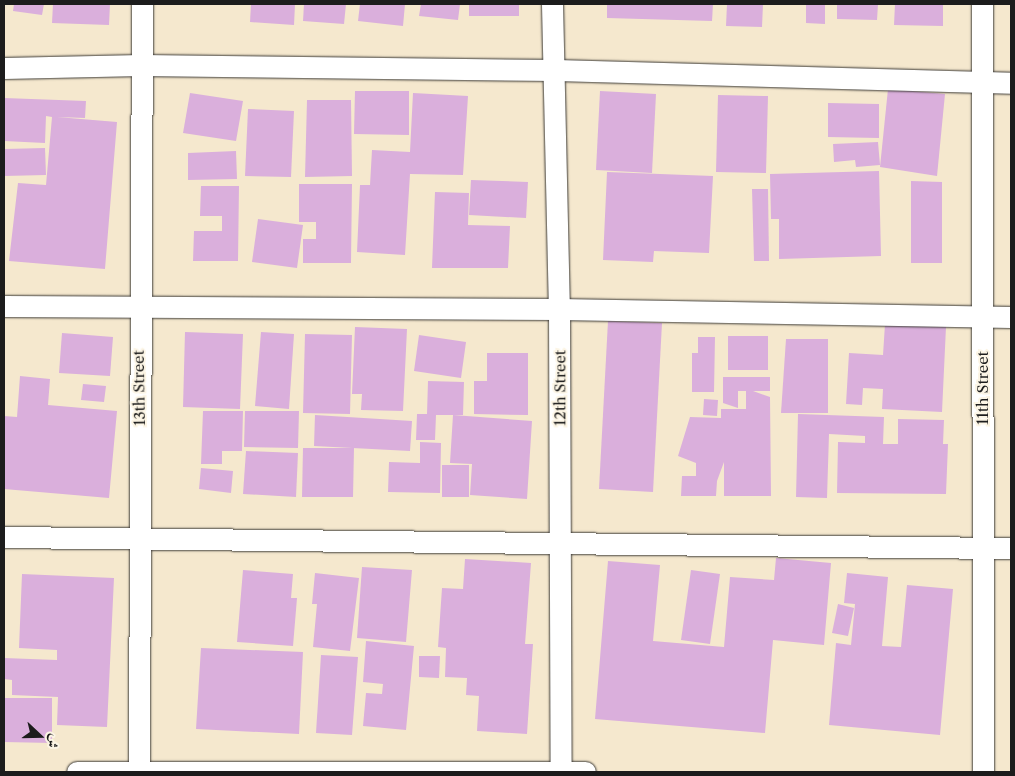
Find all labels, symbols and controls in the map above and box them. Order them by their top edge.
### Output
street label: 13th Street [129,350,149,426]
street label: 12th Street [551,350,569,426]
street label: 11th Street [974,351,992,425]
north arrow [15,711,65,761]
text: ش [43,732,65,751]

